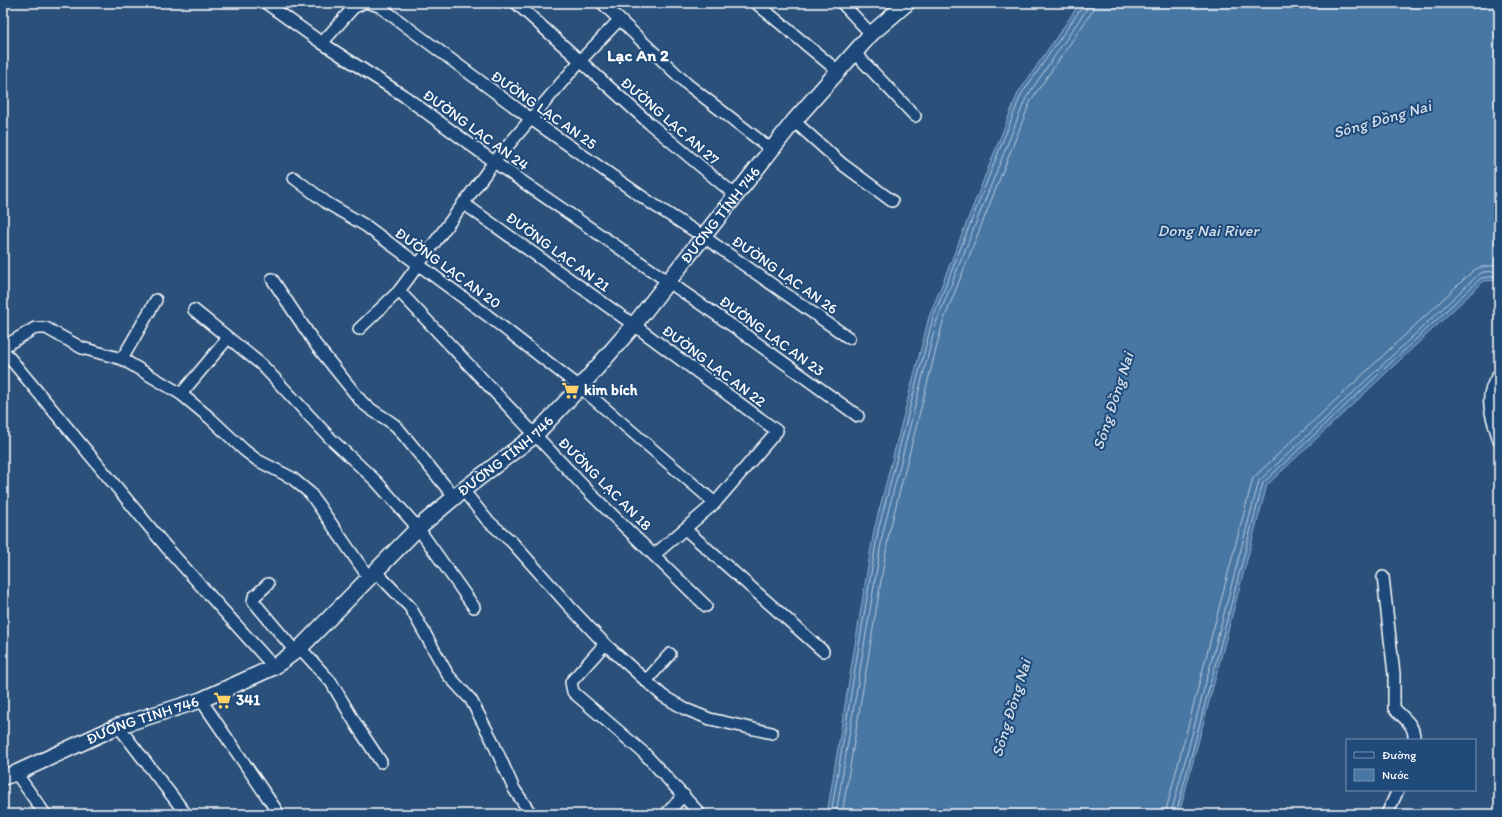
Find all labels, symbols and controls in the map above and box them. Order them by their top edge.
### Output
district label: Lạc An 2 [607,45,669,65]
street label: ĐƯỜNG LẠC AN 25 [488,67,600,153]
street label: ĐƯỜNG LẠC AN 27 [617,73,723,169]
street label: ĐƯỜNG LẠC AN 24 [420,86,532,174]
water label: Sông Đồng Nai [1331,95,1435,142]
street label: ĐƯỜNG TỈNH 746 [677,163,764,267]
street label: ĐƯỜNG LẠC AN 21 [503,208,613,296]
water label: Dong Nai River [1158,221,1260,240]
street label: ĐƯỜNG LẠC AN 20 [392,224,504,312]
street label: ĐƯỜNG LẠC AN 26 [729,232,841,318]
street label: ĐƯỜNG LẠC AN 23 [716,292,828,380]
street label: ĐƯỜNG LẠC AN 22 [659,321,769,411]
water label: Sông Đồng Nai [1088,348,1138,452]
supermarket icon: kim bích [561,380,581,400]
place label: kim bích [584,381,638,399]
street label: ĐƯỜNG TỈNH 746 [454,412,557,500]
street label: ĐƯỜNG LẠC AN 18 [555,434,655,534]
water label: Sông Đồng Nai [987,655,1035,759]
supermarket icon: 341 [213,690,233,710]
place label: 341 [236,691,260,709]
street label: ĐƯỜNG TỈNH 746 [83,692,201,748]
legend [1346,739,1476,791]
text: Đường [1382,748,1417,762]
text: Nước [1382,768,1409,782]

